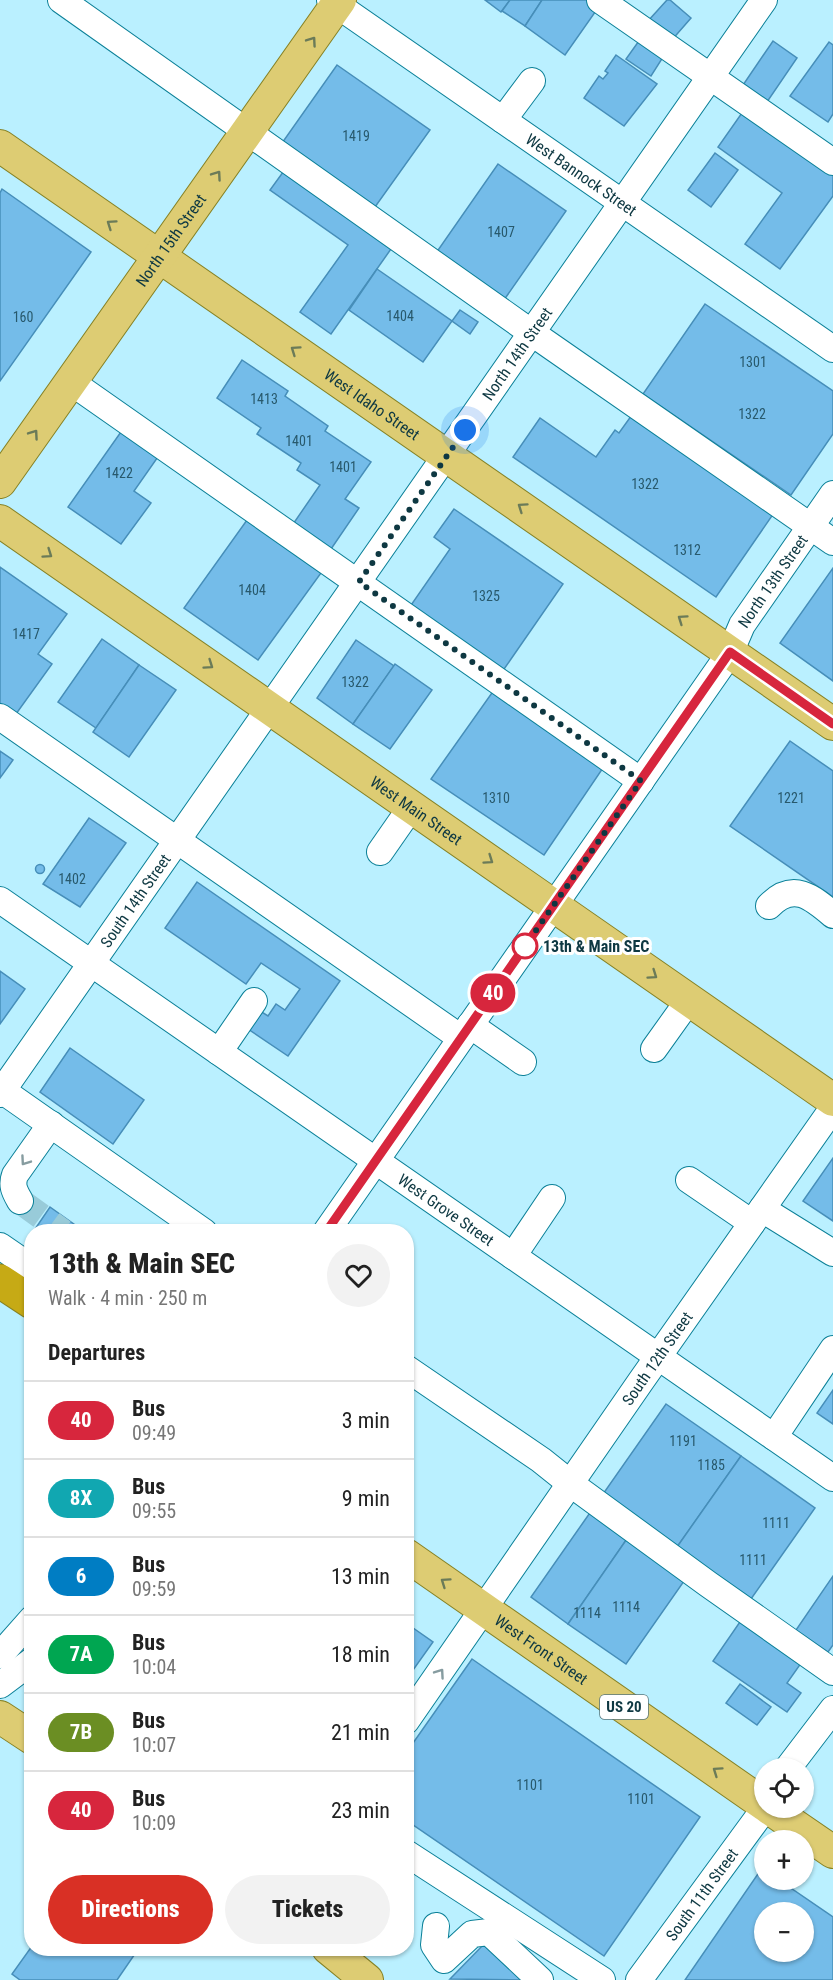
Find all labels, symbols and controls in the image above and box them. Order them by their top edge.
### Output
one-way arrow [304,37,315,48]
house number: 1419 [342,128,370,144]
street label: West Bannock Street [522,129,641,220]
one-way arrow [210,170,221,181]
street label: North 15th Street [131,190,210,290]
one-way arrow [107,220,118,231]
house number: 1407 [487,224,515,240]
street label: North 14th Street [478,303,556,404]
house number: 1404 [386,308,414,324]
house number: 160 [13,309,33,325]
one-way arrow [291,346,301,358]
house number: 1301 [739,354,767,370]
street label: West Idaho Street [321,365,424,444]
house number: 1413 [250,391,278,407]
house number: 1322 [738,406,766,422]
your location [450,415,480,445]
one-way arrow [27,430,38,441]
house number: 1401 [285,433,313,449]
house number: 1401 [329,459,357,475]
house number: 1422 [105,465,133,481]
house number: 1322 [631,476,659,492]
one-way arrow [518,503,529,514]
street label: North 13th Street [734,531,812,631]
house number: 1312 [673,542,701,558]
one-way arrow [41,547,52,558]
house number: 1404 [238,582,266,598]
house number: 1325 [472,588,500,604]
one-way arrow [678,615,689,626]
house number: 1417 [12,626,40,642]
one-way arrow [202,658,213,669]
house number: 1322 [341,674,369,690]
street label: West Main Street [367,772,466,849]
house number: 1310 [482,790,510,806]
house number: 1221 [777,790,805,806]
street label: South 14th Street [96,850,174,951]
one-way arrow [483,853,494,864]
house number: 1402 [58,871,86,887]
marker: 13th & Main SEC [512,933,538,959]
place label: 13th & Main SEC [543,937,649,956]
one-way arrow [647,968,658,979]
line badge: 40 [466,974,520,1012]
text: 40 [482,981,504,1005]
one-way arrow [21,1155,32,1166]
street label: West Grove Street [394,1170,498,1250]
button: heart [327,1244,390,1307]
text: 13th & Main SEC [48,1247,235,1280]
text: Walk · 4 min · 250 m [48,1286,207,1310]
street label: South 12th Street [618,1308,696,1409]
text: Departures [48,1340,145,1365]
text: Bus [132,1396,165,1421]
text: 40 [70,1408,92,1432]
text: 3 min [342,1408,390,1433]
text: 09:49 [132,1421,176,1445]
house number: 1191 [669,1433,697,1449]
house number: 1185 [697,1457,725,1473]
text: Bus [132,1474,165,1499]
text: 8X [70,1486,92,1510]
text: 9 min [342,1486,390,1511]
text: 09:55 [132,1499,176,1523]
house number: 1111 [762,1515,790,1531]
text: Bus [132,1552,165,1577]
house number: 1111 [739,1552,767,1568]
text: 6 [76,1564,86,1588]
text: 13 min [331,1564,390,1589]
text: 09:59 [132,1577,176,1601]
one-way arrow [441,1578,452,1589]
house number: 1114 [612,1599,640,1615]
house number: 1114 [573,1605,601,1621]
street label: West Front Street [491,1610,592,1688]
text: Bus [132,1630,165,1655]
text: 7A [69,1642,93,1666]
text: 18 min [331,1642,390,1667]
text: 10:04 [132,1655,176,1679]
one-way arrow [433,1669,444,1680]
road number: US 20 [600,1695,648,1719]
text: Bus [132,1708,165,1733]
text: 7B [70,1720,92,1744]
text: 21 min [331,1720,390,1745]
text: 10:07 [132,1733,176,1757]
map controls [754,1758,814,1962]
button: locate [754,1758,814,1818]
one-way arrow [713,1767,724,1778]
house number: 1101 [516,1777,544,1793]
text: Bus [132,1786,165,1811]
house number: 1101 [627,1791,655,1807]
text: 40 [70,1798,92,1822]
text: 23 min [331,1798,390,1823]
text: 10:09 [132,1811,176,1835]
button: + [754,1830,814,1890]
street label: South 11th Street [662,1844,742,1944]
button: Directions [48,1875,213,1944]
button: Tickets [225,1875,390,1944]
button: − [754,1902,814,1962]

